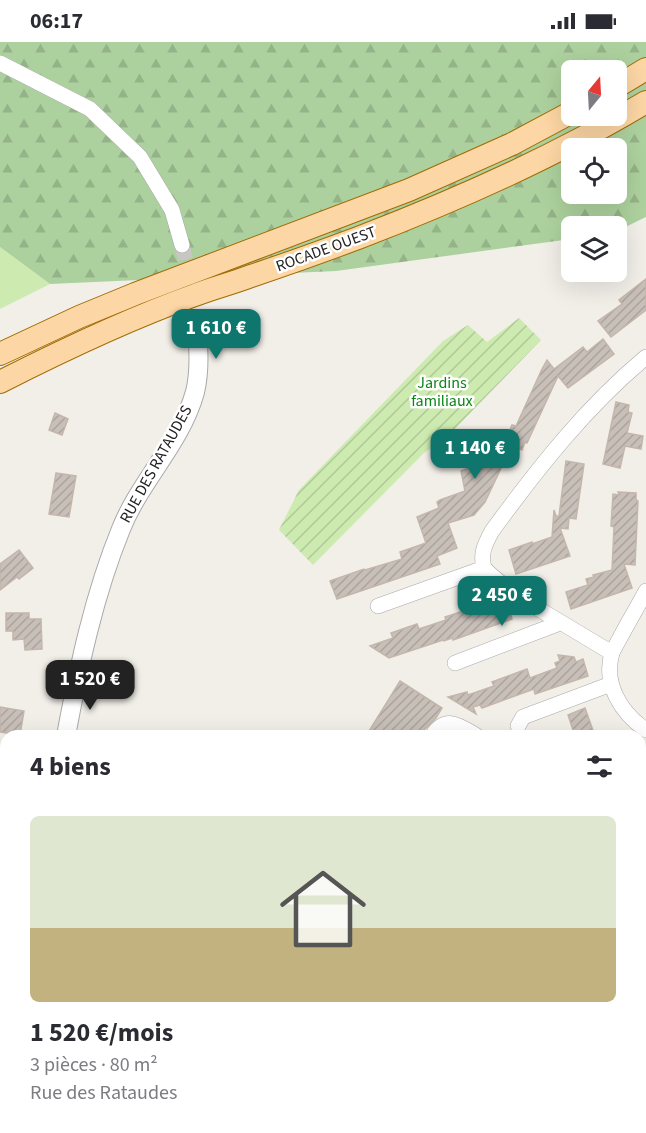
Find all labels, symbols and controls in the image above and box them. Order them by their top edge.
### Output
text: 06:17 [30,5,83,37]
north arrow [561,60,627,126]
map controls [561,60,627,282]
button: locate [561,138,627,204]
button: layers [561,216,627,282]
street label: ROCADE OUEST [273,221,380,277]
pin: 1 610 € [161,309,271,360]
text: 1 610 € [186,314,246,342]
park label: Jardins familiaux [411,372,473,412]
street label: RUE DES RATAUDES [115,401,197,527]
pin: 1 140 € [420,429,530,480]
text: 1 140 € [445,434,505,462]
pin: 2 450 € [447,576,557,627]
text: 2 450 € [472,581,532,609]
pin: 1 520 € [35,660,145,711]
text: 1 520 € [60,665,120,693]
text: 4 biens [30,748,111,785]
icon: filters [583,750,616,783]
icon: home [269,855,377,963]
text: 1 520 €/mois [30,1014,173,1051]
text: 3 pièces · 80 m² [30,1051,158,1079]
text: Rue des Rataudes [30,1079,177,1107]

